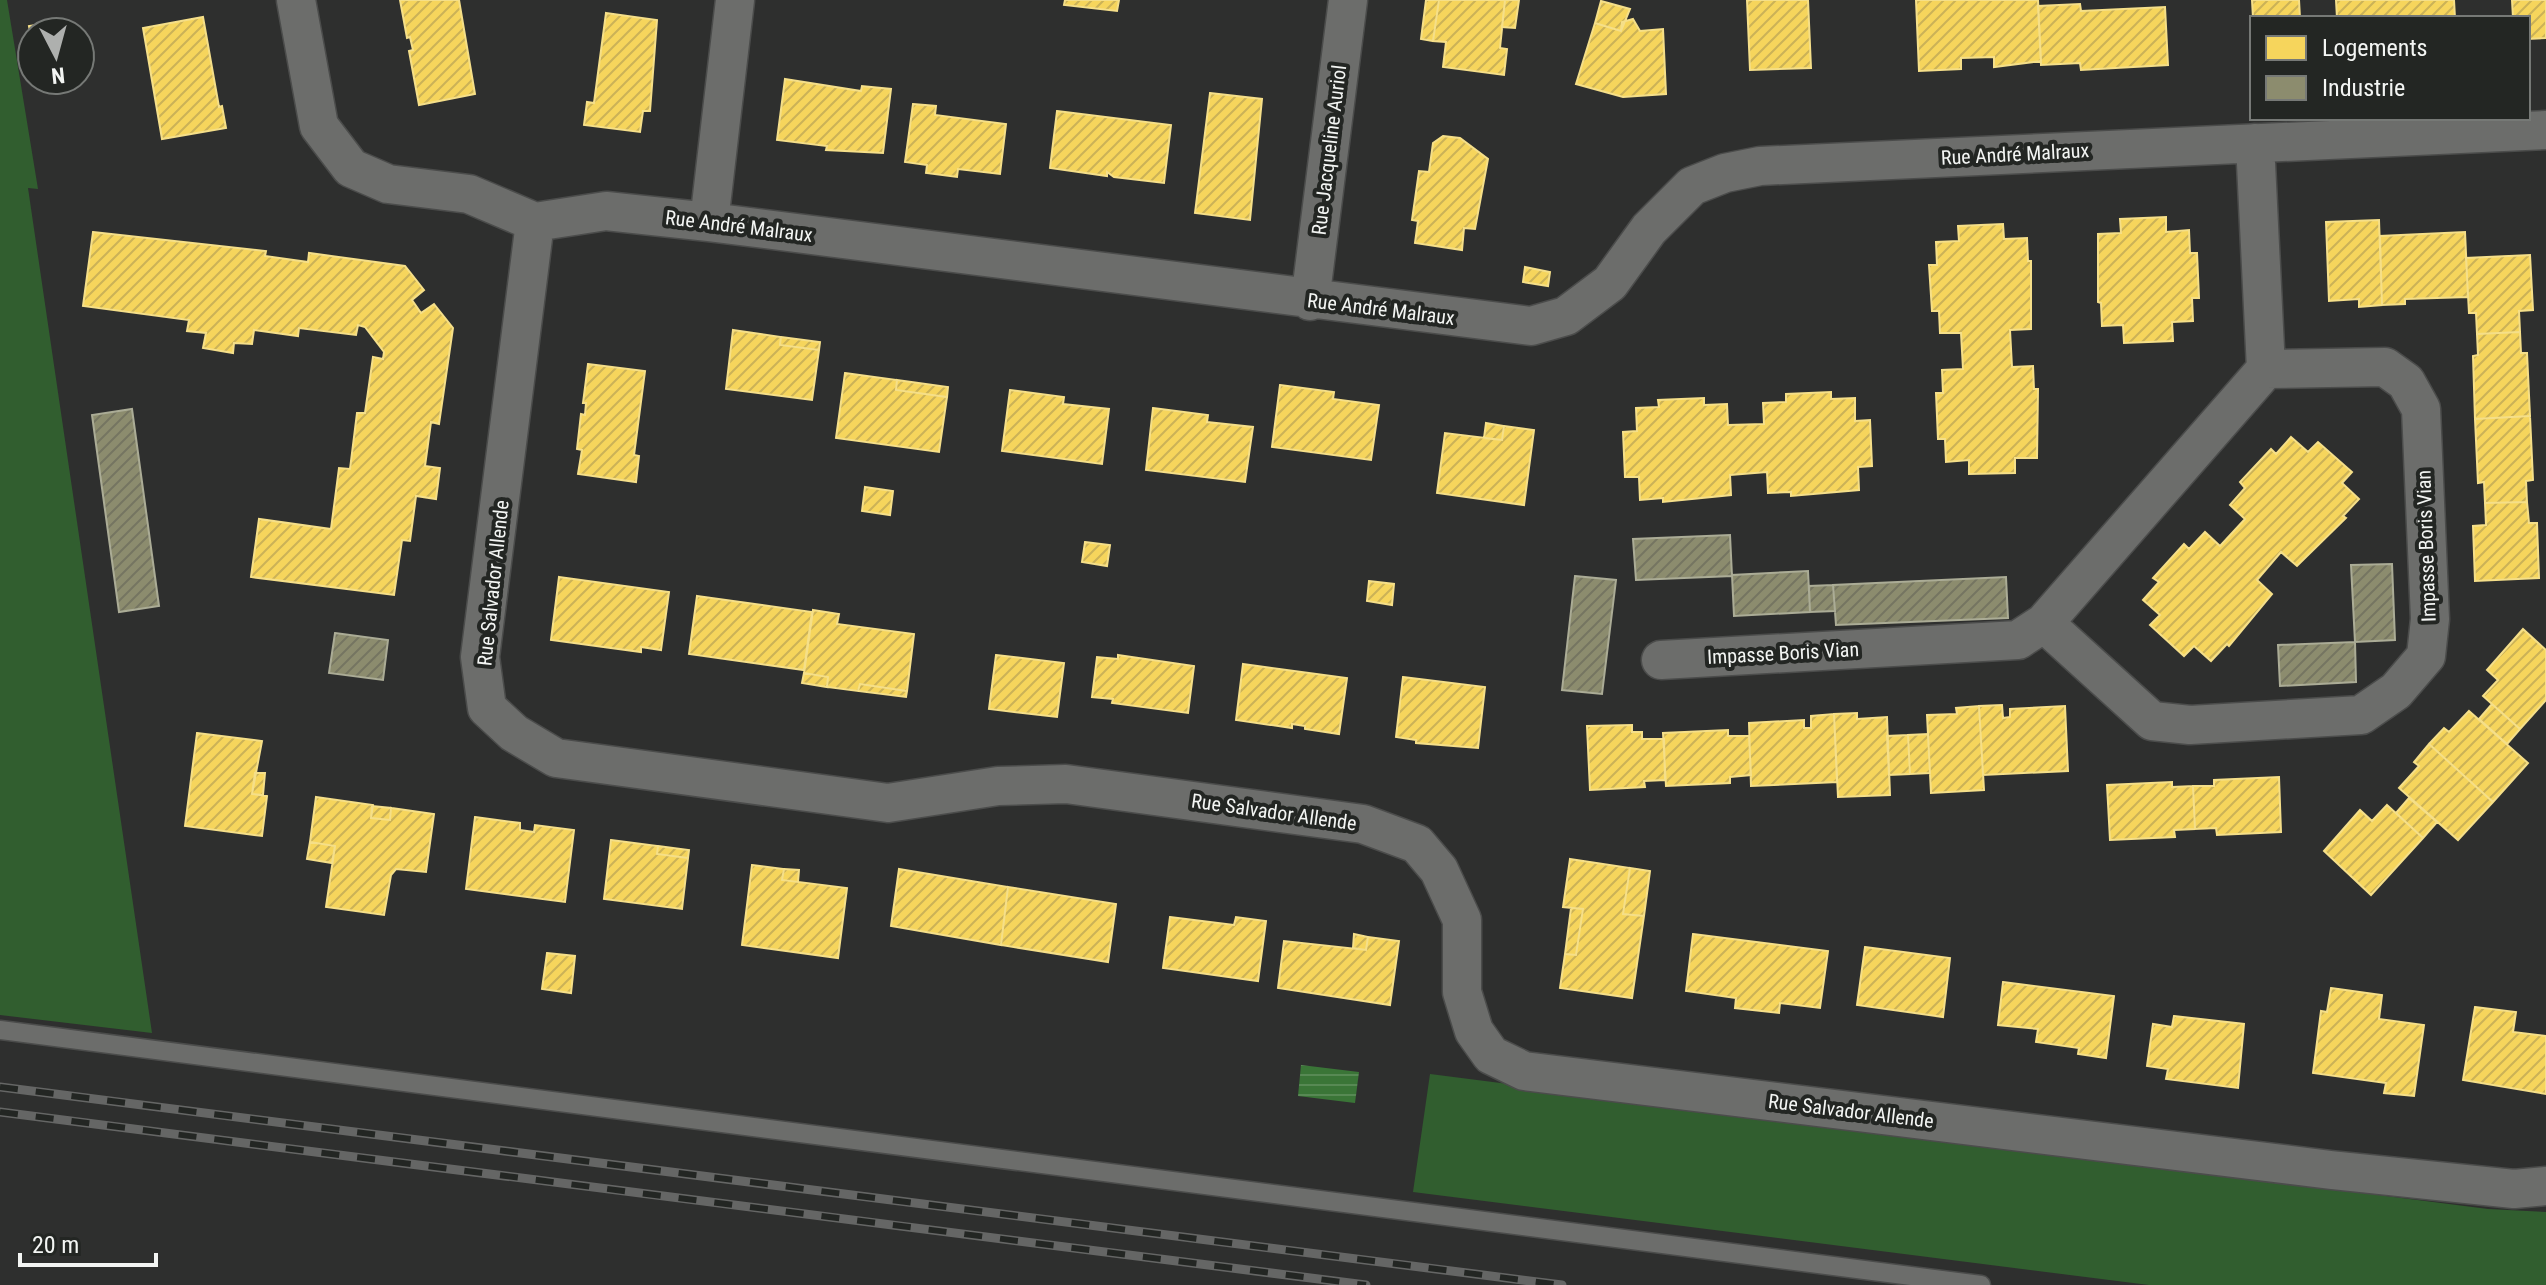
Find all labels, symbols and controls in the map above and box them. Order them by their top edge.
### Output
north arrow [16,16,96,96]
legend [2250,16,2530,120]
text: Logements [2322,34,2428,62]
text: N [50,62,66,89]
street label: Rue Jacqueline Auriol [1307,64,1351,236]
text: Industrie [2322,74,2405,102]
street label: Rue André Malraux [1940,138,2090,170]
street label: Rue André Malraux [664,205,814,247]
street label: Rue André Malraux [1306,288,1456,330]
street label: Impasse Boris Vian [2411,470,2441,622]
street label: Rue Salvador Allende [472,499,514,667]
street label: Impasse Boris Vian [1706,637,1860,669]
street label: Rue Salvador Allende [1190,789,1358,835]
street label: Rue Salvador Allende [1767,1089,1935,1133]
scale bar [20,1217,156,1267]
text: 20 m [32,1231,79,1259]

